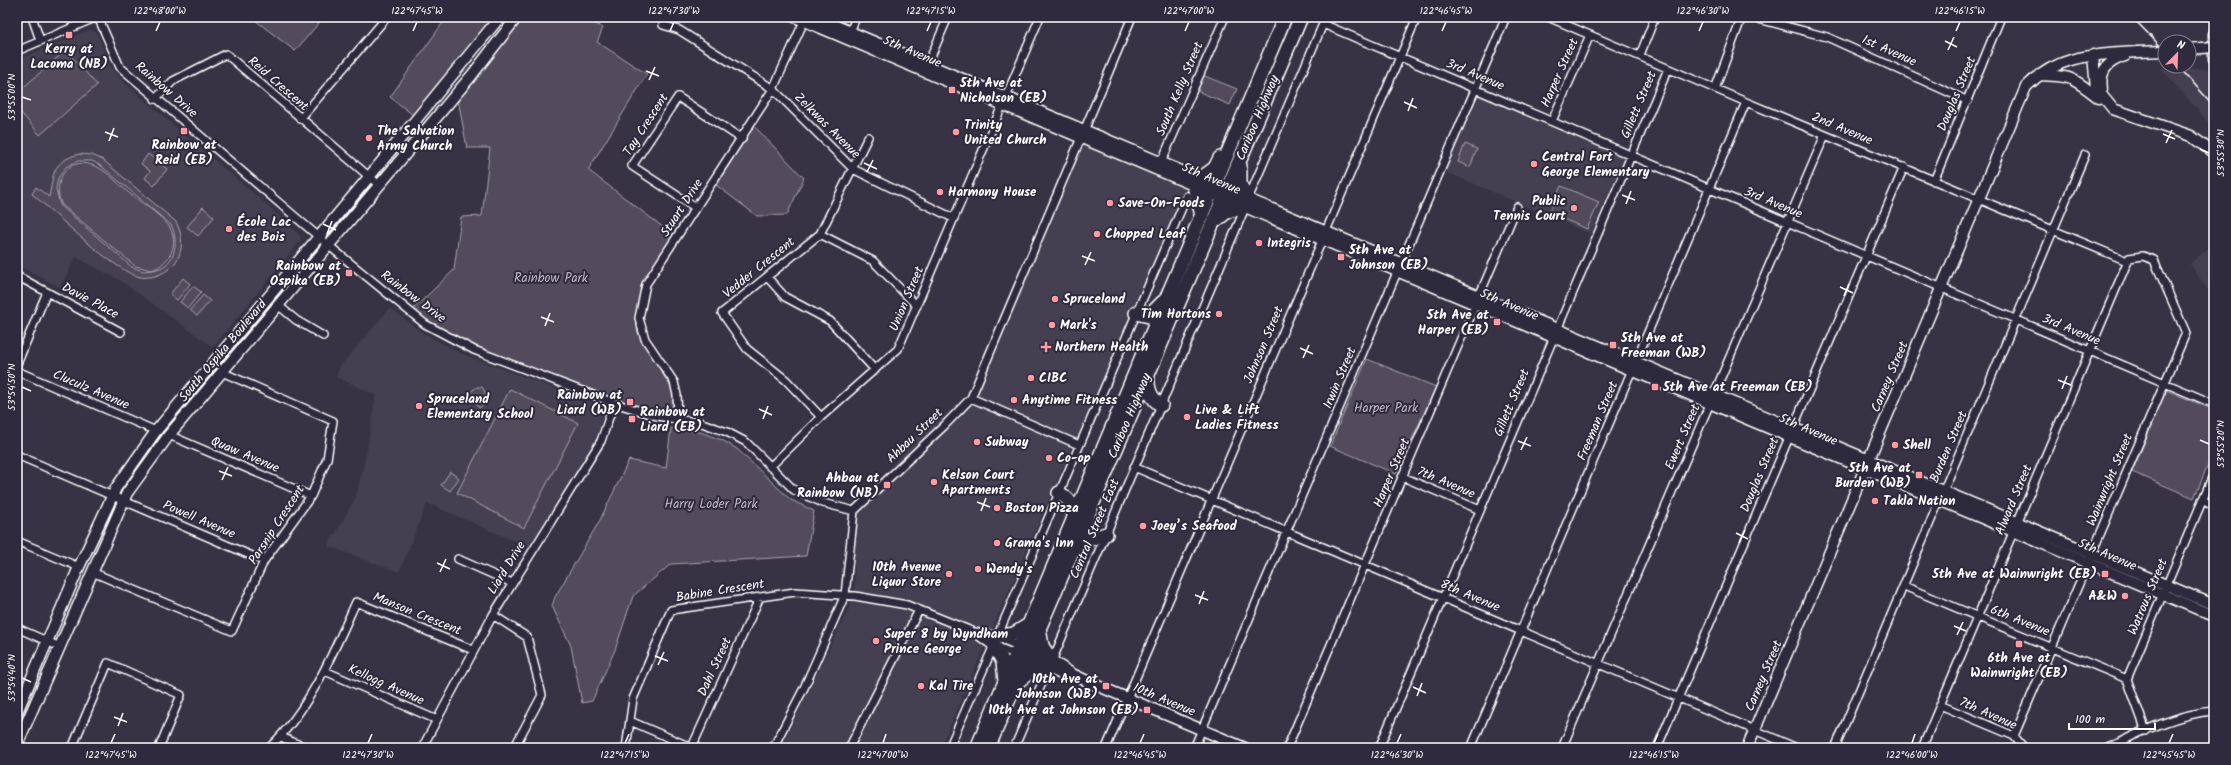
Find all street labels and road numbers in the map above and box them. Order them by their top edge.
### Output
street label: 5th Avenue [879,30,945,74]
street label: 1st Avenue [1858,30,1920,72]
street label: Harper Street [1535,34,1585,111]
street label: South Kelly Street [1151,38,1210,139]
street label: Reid Crescent [243,51,314,117]
street label: Douglas Street [1932,52,1983,135]
street label: 3rd Avenue [1442,53,1508,97]
street label: Rainbow Drive [130,57,202,123]
street label: Gillett Street [1615,67,1663,142]
street label: Cariboo Highway [1231,71,1286,164]
street label: Zelkwas Avenue [789,88,865,164]
street label: Tay Crescent [618,89,675,161]
street label: 2nd Avenue [1808,107,1876,151]
street label: 5th Avenue [1178,157,1244,201]
street label: Stuart Drive [655,175,709,241]
street label: 3rd Avenue [1740,181,1806,225]
street label: Vedder Crescent [718,231,801,304]
street label: Union Street [884,262,930,335]
street label: Rainbow Drive [376,265,450,329]
street label: Davie Place [58,277,122,325]
street label: 5th Avenue [1476,283,1542,327]
street label: South Ospika Boulevard [174,295,273,407]
street label: Johnson Street [1238,302,1290,387]
street label: 3rd Avenue [2038,308,2104,352]
street label: Carney Street [1866,337,1915,416]
street label: Irwin Street [1318,343,1363,412]
street label: Cluculz Avenue [49,364,133,416]
street label: Gillett Street [1488,365,1536,440]
street label: Cariboo Highway [1103,369,1158,462]
street label: Freeman Street [1572,377,1625,464]
street label: Ewert Street [1660,400,1707,473]
street label: Ahbau Street [882,403,949,469]
street label: Burden Street [1924,407,1974,486]
street label: 5th Avenue [1775,408,1841,452]
street label: Wainwright Street [2081,430,2139,530]
street label: Quaw Avenue [207,431,283,479]
street label: Douglas Street [1735,433,1786,516]
street label: Harper Street [1368,434,1416,511]
street label: 7th Avenue [1414,461,1479,505]
street label: Alward Street [1990,461,2039,539]
street label: Central Street East [1064,475,1126,582]
street label: Parsnip Crescent [243,480,311,569]
street label: Powell Avenue [159,495,239,545]
street label: 5th Avenue [2074,533,2140,577]
street label: Liard Drive [482,537,532,599]
street label: Watrous Street [2122,555,2174,639]
street label: Babine Crescent [674,573,767,608]
street label: 8th Avenue [1437,574,1503,618]
street label: Manson Crescent [370,587,465,642]
street label: 6th Avenue [1987,600,2053,643]
street label: Dahl Street [692,633,738,700]
street label: Carney Street [1740,636,1789,715]
street label: Kellogg Avenue [344,659,428,711]
street label: 10th Avenue [1129,677,1199,723]
street label: 7th Avenue [1956,692,2020,736]

